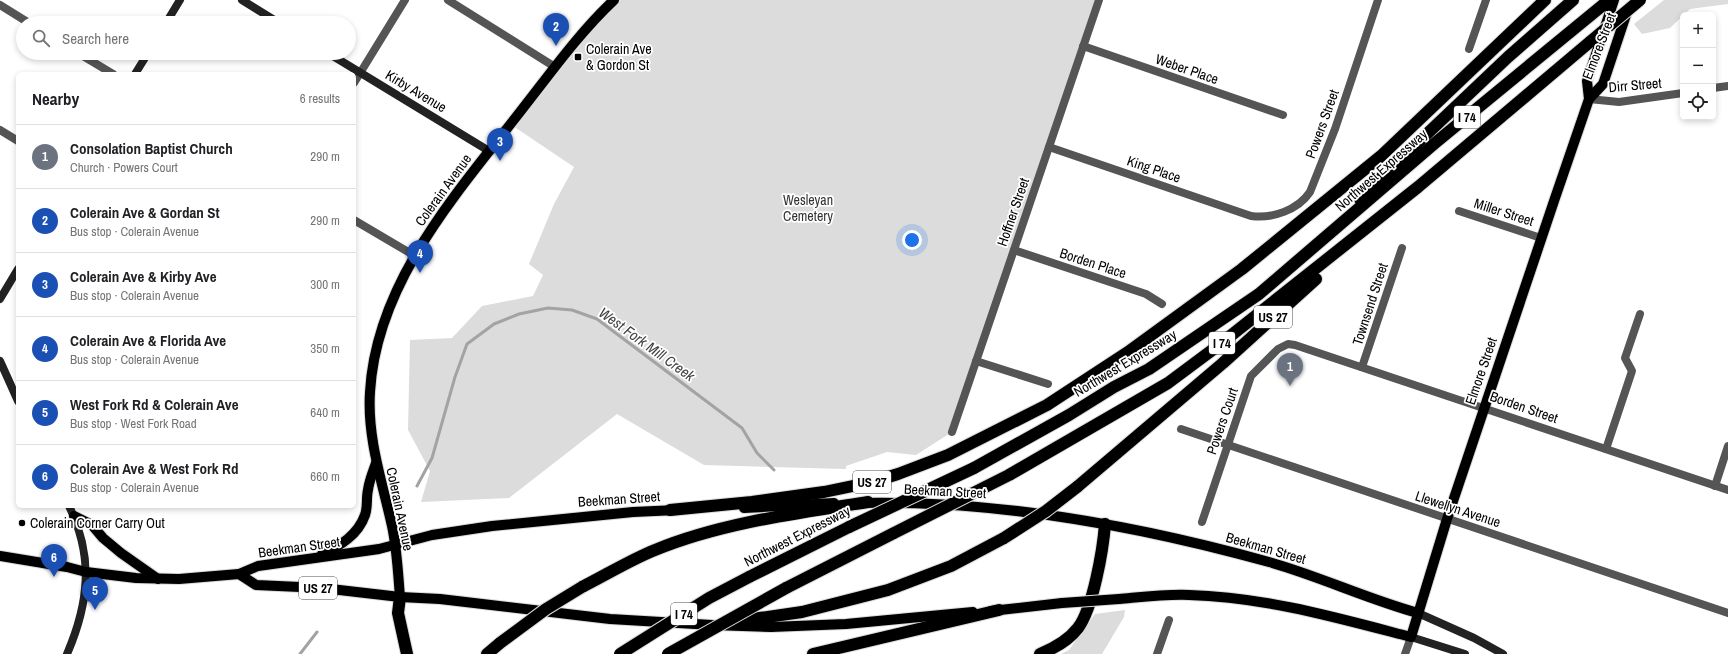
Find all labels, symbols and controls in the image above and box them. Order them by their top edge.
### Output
street label: Elmore Street [1578,10,1620,82]
map controls [1680,12,1716,120]
button: + [1680,12,1716,48]
pin: 2 [543,13,569,46]
search box [16,16,356,60]
icon: search [30,27,52,49]
text: Search here [62,28,129,49]
place label: Colerain Ave & Gordon St [586,40,652,74]
button: − [1680,48,1716,84]
street label: Weber Place [1153,50,1221,88]
marker: Colerain Ave & Gordon St [573,52,583,62]
street label: Kirby Avenue [382,66,450,116]
street label: Dirr Street [1608,74,1662,96]
button: locate [1680,84,1716,120]
text: Nearby [32,87,79,110]
street label: Powers Street [1301,87,1343,161]
text: 6 results [300,90,340,107]
road number: I 74 [1454,106,1480,128]
street label: Northwest Expressway [1331,125,1431,215]
pin: 3 [487,128,513,161]
text: Consolation Baptist Church [70,138,233,159]
text: 1 [42,148,48,165]
text: 290 m [310,148,340,165]
street label: Colerain Avenue [411,150,475,230]
street label: King Place [1125,151,1183,187]
text: Church · Powers Court [70,159,178,176]
street label: Hoffner Street [993,175,1033,249]
park label: Wesleyan Cemetery [783,191,833,225]
street label: Miller Street [1472,194,1536,230]
text: Colerain Ave & Gordan St [70,202,219,223]
text: 2 [42,212,48,229]
text: 290 m [310,212,340,229]
text: Bus stop · Colerain Avenue [70,223,199,240]
your location [902,230,922,250]
pin: 4 [407,240,433,273]
street label: Borden Place [1057,244,1129,282]
street label: Townsend Street [1348,261,1392,347]
text: Colerain Ave & Kirby Ave [70,266,217,287]
text: 3 [42,276,48,293]
text: 300 m [310,276,340,293]
text: Bus stop · Colerain Avenue [70,287,199,304]
water label: West Fork Mill Creek [595,302,700,387]
road number: US 27 [1254,306,1292,328]
street label: Northwest Expressway [1070,325,1180,401]
text: Colerain Ave & Florida Ave [70,330,226,351]
road number: I 74 [1209,332,1235,354]
street label: Elmore Street [1461,335,1501,407]
text: 4 [42,340,48,357]
text: 350 m [310,340,340,357]
text: Bus stop · Colerain Avenue [70,351,199,368]
pin: 1 [1277,353,1303,386]
street label: Powers Court [1202,385,1242,457]
street label: Borden Street [1488,387,1560,427]
text: West Fork Rd & Colerain Ave [70,394,238,415]
text: 5 [42,404,48,421]
text: 640 m [310,404,340,421]
text: Bus stop · West Fork Road [70,415,197,432]
text: Colerain Ave & West Fork Rd [70,458,238,479]
street label: Colerain Avenue [382,466,418,552]
text: 6 [42,468,48,485]
text: 660 m [310,468,340,485]
road number: US 27 [853,471,891,493]
text: Bus stop · Colerain Avenue [70,479,199,496]
street label: Beekman Street [903,480,987,502]
street label: Beekman Street [577,487,661,511]
street label: Llewellyn Avenue [1413,487,1503,531]
street label: Northwest Expressway [741,501,853,571]
place label: Colerain Corner Carry Out [30,514,165,532]
marker: Colerain Corner Carry Out [17,518,27,528]
street label: Beekman Street [1224,528,1308,568]
street label: Beekman Street [257,532,341,562]
pin: 6 [41,544,67,577]
pin: 5 [82,577,108,610]
road number: US 27 [299,577,337,599]
road number: I 74 [671,603,697,625]

